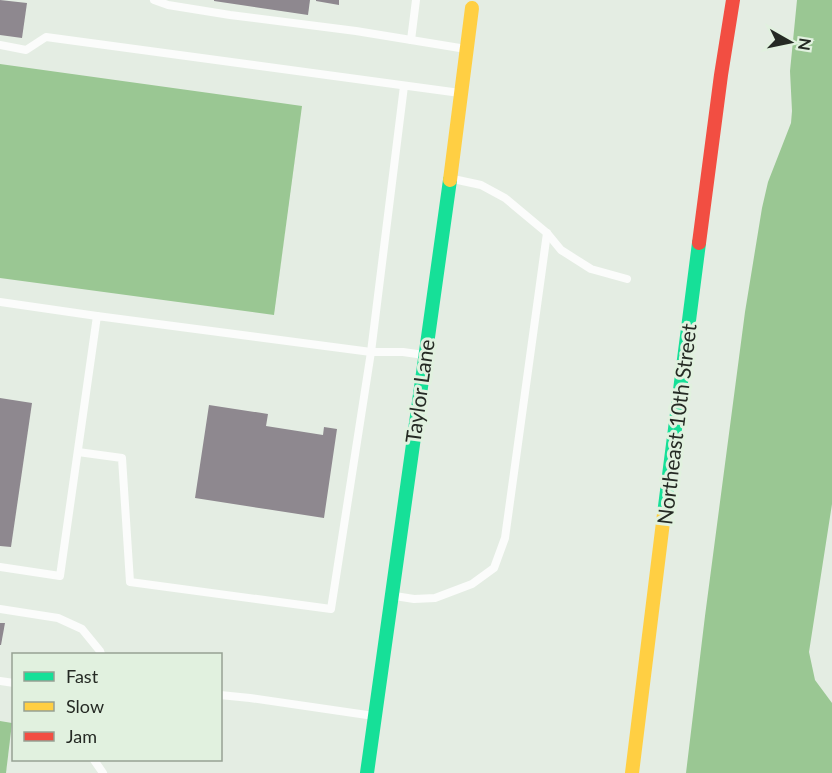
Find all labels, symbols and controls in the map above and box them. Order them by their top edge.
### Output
north arrow [760,12,820,72]
text: N [795,37,816,52]
street label: Northeast 10th Street [651,322,701,526]
street label: Taylor Lane [399,338,439,444]
legend [12,653,222,761]
text: Fast [66,665,99,687]
text: Slow [66,695,104,717]
text: Jam [66,725,97,747]

